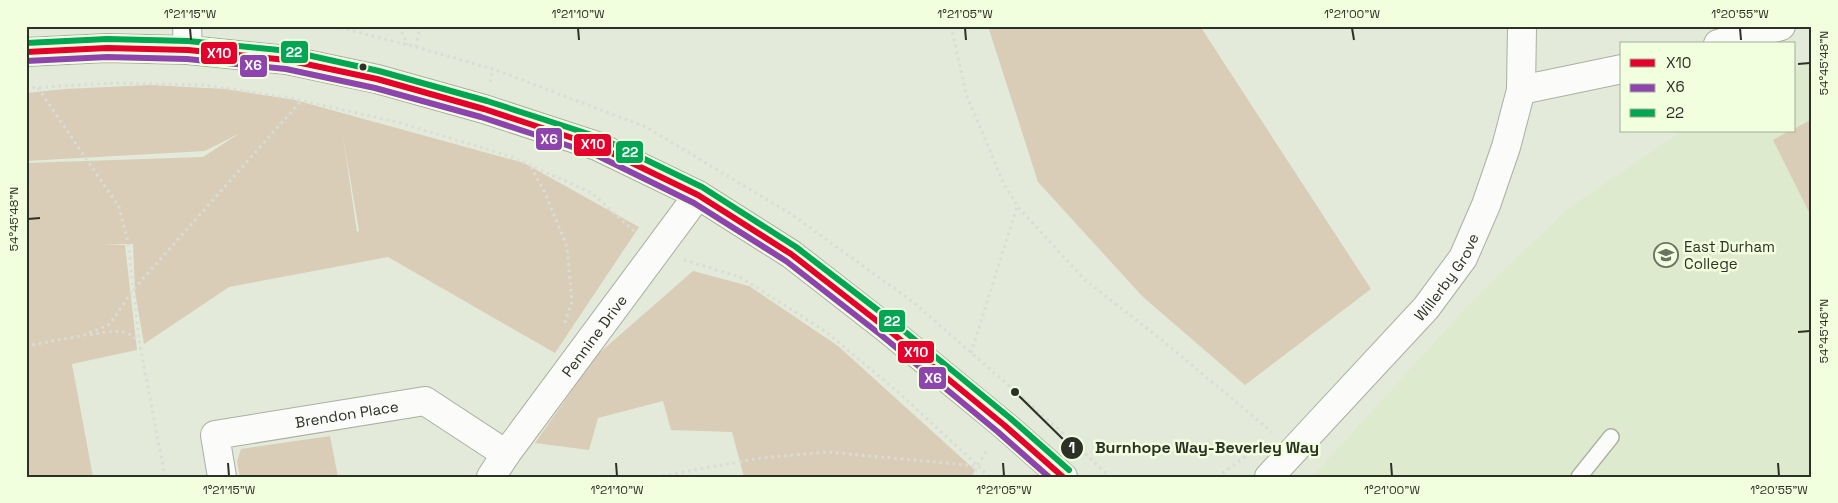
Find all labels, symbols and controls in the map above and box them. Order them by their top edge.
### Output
text: 1°21'15"W [164,6,217,22]
text: 1°21'10"W [551,6,605,22]
text: 1°21'05"W [937,6,993,22]
text: 1°21'00"W [1324,6,1380,22]
text: 1°20'55"W [1711,6,1769,22]
text: 54°45'48"N [1816,31,1832,95]
line badge: 22 [280,40,309,64]
line badge: X10 [200,41,238,65]
legend [1620,42,1796,132]
text: 22 [286,43,302,61]
text: X10 [207,44,231,62]
text: X10 [1666,53,1691,72]
line badge: X6 [239,54,268,78]
text: X6 [244,56,262,74]
unlabelled marker [358,62,368,72]
text: X6 [1666,77,1685,96]
text: 22 [1666,103,1684,122]
line badge: X6 [535,127,563,151]
text: X6 [540,130,558,148]
line badge: X10 [573,133,612,157]
text: X10 [581,135,605,153]
line badge: 22 [615,140,644,164]
text: 22 [622,143,638,161]
text: 54°45'48"N [6,187,22,251]
street label: Willerby Grove [1410,230,1482,325]
place label: East Durham College [1684,237,1775,273]
school or university icon: East Durham College [1653,242,1679,268]
street label: Pennine Drive [557,290,631,380]
text: 54°45'46"N [1816,299,1832,363]
line badge: 22 [878,309,906,333]
text: 22 [884,312,900,330]
line badge: X10 [897,340,935,364]
text: X10 [904,343,928,361]
line badge: X6 [918,366,947,390]
text: X6 [924,369,942,387]
street label: Brendon Place [294,396,400,431]
callout: Burnhope Way-Beverley Way [1060,432,1329,463]
text: Burnhope Way-Beverley Way [1095,437,1319,458]
text: 1 [1069,438,1075,457]
text: 1°21'15"W [203,482,256,498]
text: 1°21'10"W [590,482,644,498]
text: 1°21'05"W [976,482,1032,498]
text: 1°21'00"W [1364,482,1420,498]
text: 1°20'55"W [1750,482,1808,498]

